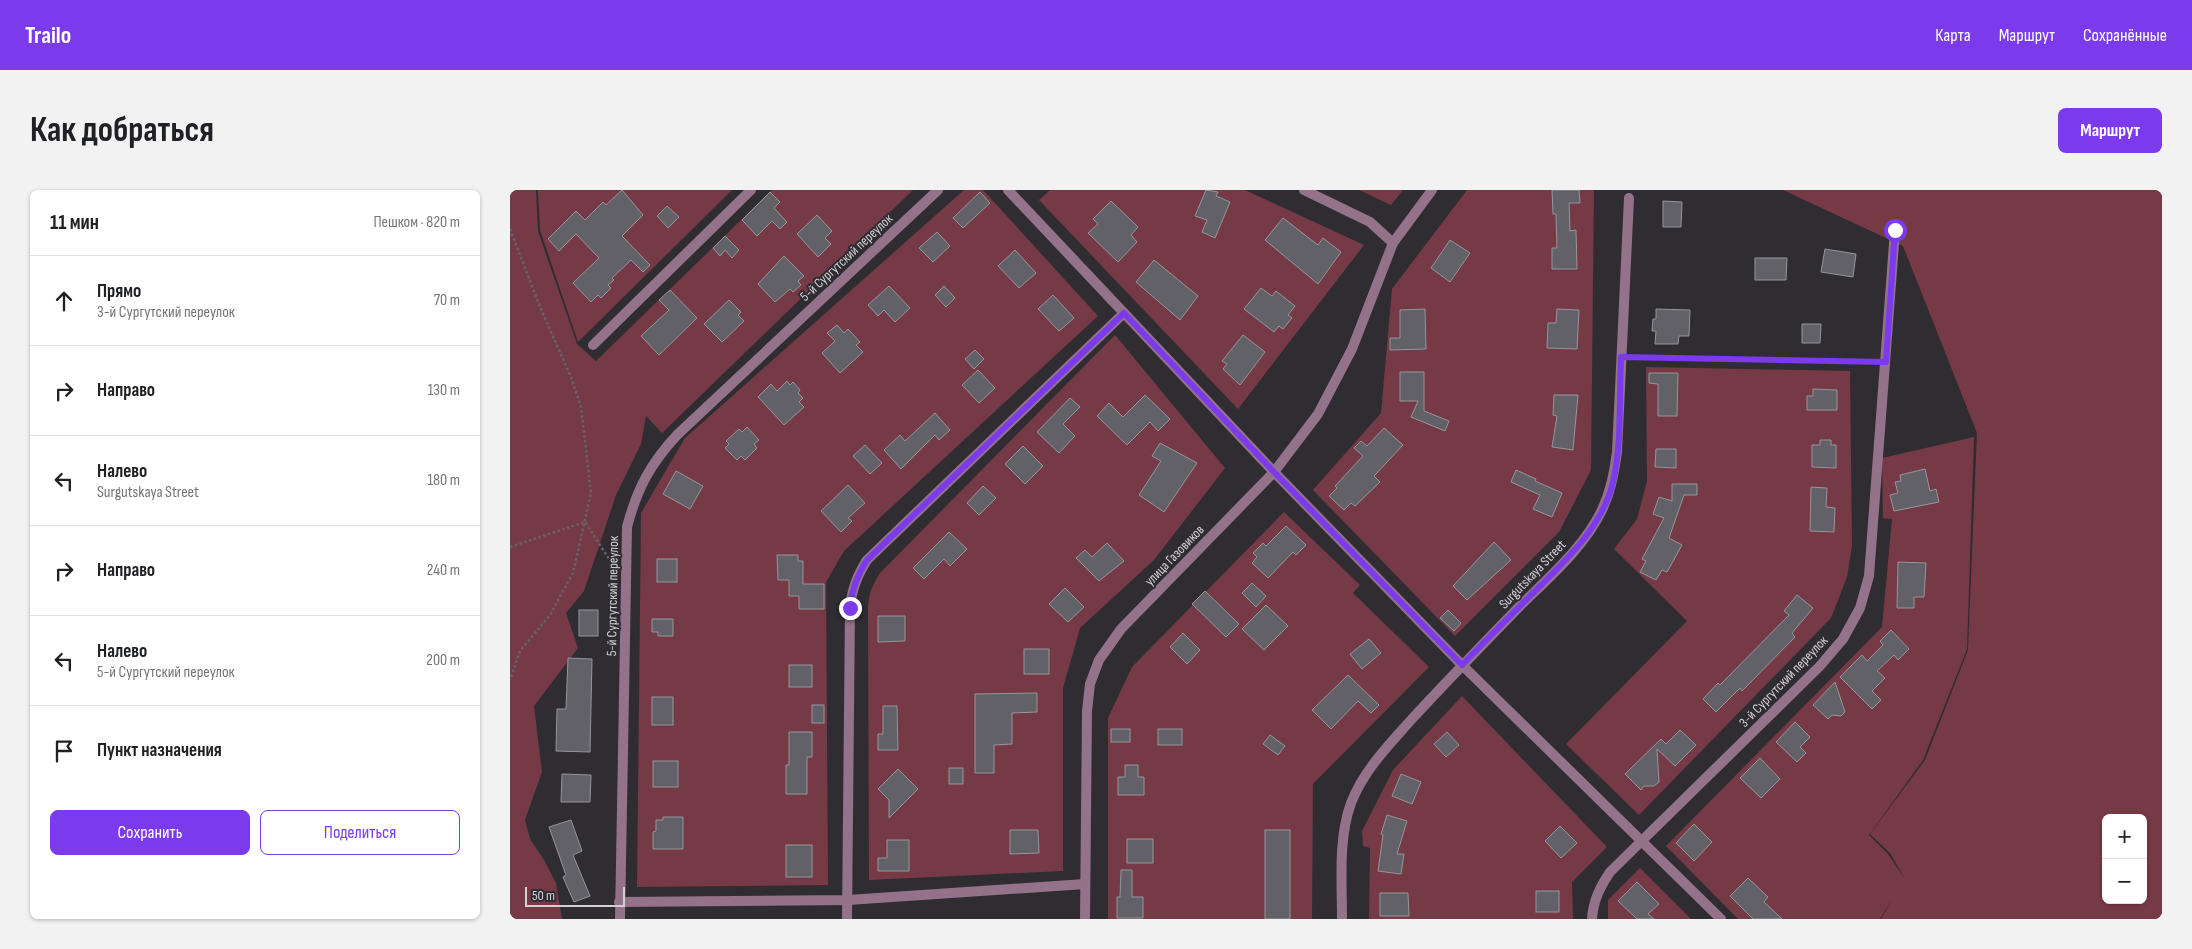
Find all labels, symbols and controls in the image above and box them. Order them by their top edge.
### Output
text: Trailo [25,21,71,50]
text: Карта [1935,25,1971,46]
text: Маршрут [1999,25,2055,46]
text: Сохранённые [2083,25,2167,46]
button: Маршрут [2058,108,2162,153]
text: Как добраться [30,109,214,152]
text: 11 мин [50,210,99,235]
street label: 5-й Сургутский переулок [797,210,897,305]
text: Пешком · 820 m [373,213,460,232]
route start [1884,219,1907,242]
text: Прямо [97,280,141,303]
icon: ahead [50,287,78,315]
text: 70 m [434,291,460,310]
text: 3-й Сургутский переулок [97,303,235,322]
icon: right [50,377,78,405]
text: Направо [97,379,155,402]
text: 130 m [428,381,460,400]
text: Налево [97,460,147,483]
icon: left [50,467,78,495]
text: 180 m [427,471,460,490]
text: Surgutskaya Street [97,483,199,502]
street label: улица Газовиков [1141,521,1208,589]
street label: 5-й Сургутский переулок [603,535,622,656]
street label: Surgutskaya Street [1495,536,1569,612]
icon: right [50,557,78,585]
text: Направо [97,559,155,582]
text: 240 m [427,561,460,580]
route end [839,597,862,620]
street label: 3-й Сургутский переулок [1735,632,1832,731]
text: Налево [97,640,147,663]
icon: left [50,647,78,675]
text: 200 m [426,651,460,670]
text: 5-й Сургутский переулок [97,663,235,682]
icon: arrive [50,737,78,765]
text: Пункт назначения [97,739,222,762]
button: Сохранить [50,810,250,855]
button: Поделиться [260,810,460,855]
map controls [2102,814,2147,904]
button: + [2102,814,2147,859]
button: − [2102,859,2147,904]
scale bar [525,884,625,907]
text: 50 m [532,887,555,904]

